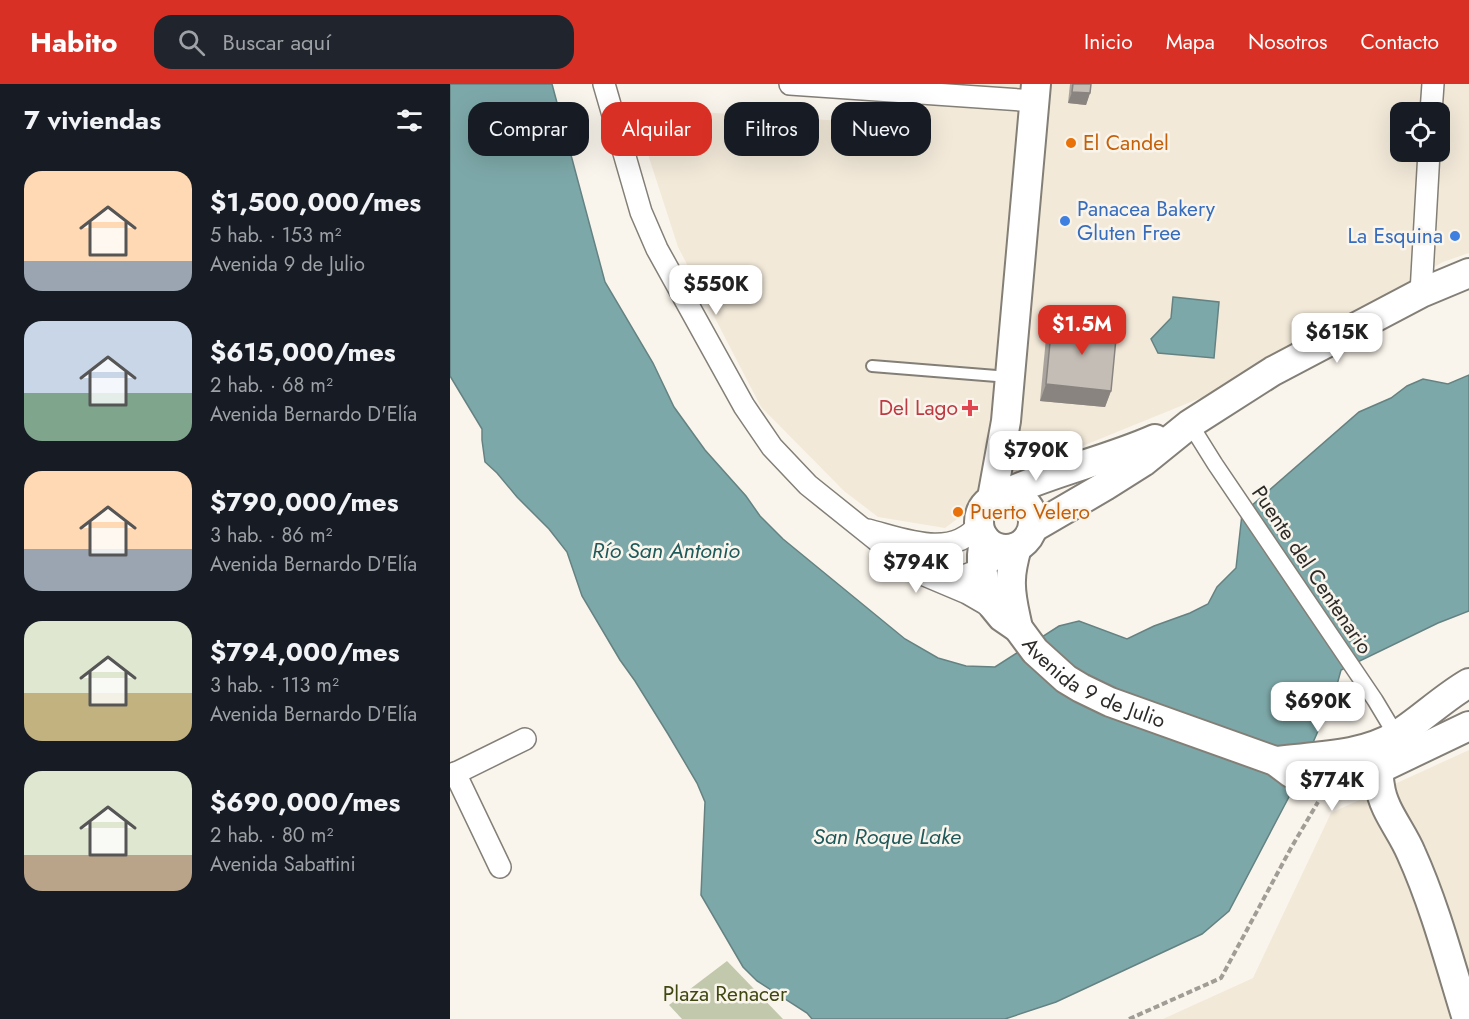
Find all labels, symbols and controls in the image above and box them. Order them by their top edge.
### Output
search box [154,15,574,69]
text: Habito [30,22,118,63]
icon: search [175,26,208,59]
text: Buscar aquí [223,26,331,58]
text: Inicio [1084,27,1133,57]
text: Mapa [1166,27,1215,57]
text: Nosotros [1248,27,1327,57]
text: Contacto [1360,27,1439,57]
text: 7 viviendas [24,101,161,139]
chip: Comprar [468,102,589,156]
chip: Alquilar [601,102,712,156]
chip: Filtros [724,102,819,156]
chip: Nuevo [831,102,931,156]
map controls [1390,102,1450,162]
button: locate [1390,102,1450,162]
icon: filters [393,104,426,137]
place label: El Candel [1083,128,1169,158]
marker: El Candel [1064,136,1078,150]
text: $1,500,000/mes [210,183,421,221]
place label: Panacea Bakery Gluten Free [1077,194,1216,248]
icon: home [72,195,144,267]
marker: Panacea Bakery Gluten Free [1058,214,1072,228]
text: 5 hab. · 153 m² [210,221,342,250]
place label: La Esquina [1348,221,1443,251]
marker: La Esquina [1448,229,1462,243]
text: Avenida 9 de Julio [210,250,365,279]
pin: $550K [674,265,758,316]
text: $550K [683,270,749,299]
pin: $1.5M [1040,305,1124,356]
text: $1.5M [1052,310,1112,339]
pin: $615K [1295,313,1379,364]
text: $615K [1306,318,1368,347]
text: $615,000/mes [210,333,396,371]
icon: home [72,345,144,417]
text: 2 hab. · 68 m² [210,371,333,400]
place label: Del Lago [879,393,958,423]
text: Avenida Bernardo D'Elía [210,400,417,429]
marker: Del Lago [963,401,977,415]
pin: $790K [994,431,1078,482]
text: $790K [1003,436,1069,465]
street label: Puente del Centenario [1244,480,1380,660]
text: $790,000/mes [210,483,399,521]
icon: home [72,495,144,567]
place label: Puerto Velero [970,497,1090,527]
marker: Puerto Velero [951,505,965,519]
text: 3 hab. · 86 m² [210,521,332,550]
water label: Río San Antonio [592,534,740,566]
pin: $794K [874,543,958,594]
text: $794K [883,548,949,577]
text: Avenida Bernardo D'Elía [210,550,417,579]
street label: Avenida 9 de Julio [1015,631,1170,736]
text: $794,000/mes [210,633,400,671]
icon: home [72,645,144,717]
text: 3 hab. · 113 m² [210,671,339,700]
pin: $690K [1276,682,1360,733]
text: $690K [1285,687,1351,716]
text: Avenida Bernardo D'Elía [210,700,417,729]
pin: $774K [1290,761,1374,812]
text: $774K [1300,766,1364,795]
text: $690,000/mes [210,783,400,821]
icon: home [72,795,144,867]
water label: San Roque Lake [813,820,961,852]
text: 2 hab. · 80 m² [210,821,333,850]
text: Avenida Sabattini [210,850,356,879]
park label: Plaza Renacer [663,979,788,1009]

